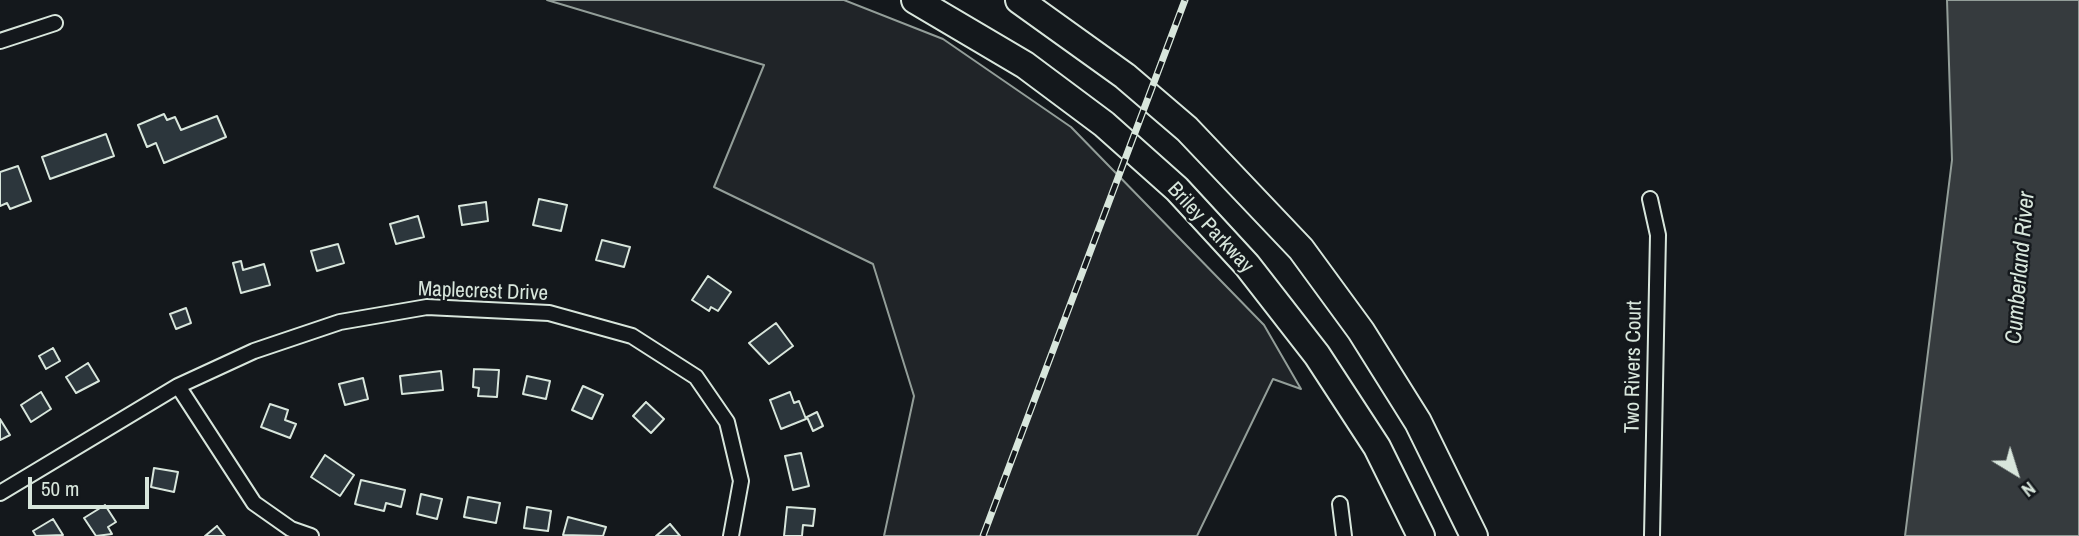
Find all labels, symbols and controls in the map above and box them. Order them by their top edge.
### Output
street label: Briley Parkway [1162,177,1258,279]
water label: Cumberland River [2001,191,2041,345]
street label: Maplecrest Drive [418,277,548,307]
street label: Two Rivers Court [1620,300,1648,434]
north arrow [1981,438,2051,508]
scale bar [32,462,152,506]
text: 50 m [41,474,79,503]
text: N [2016,476,2041,503]

